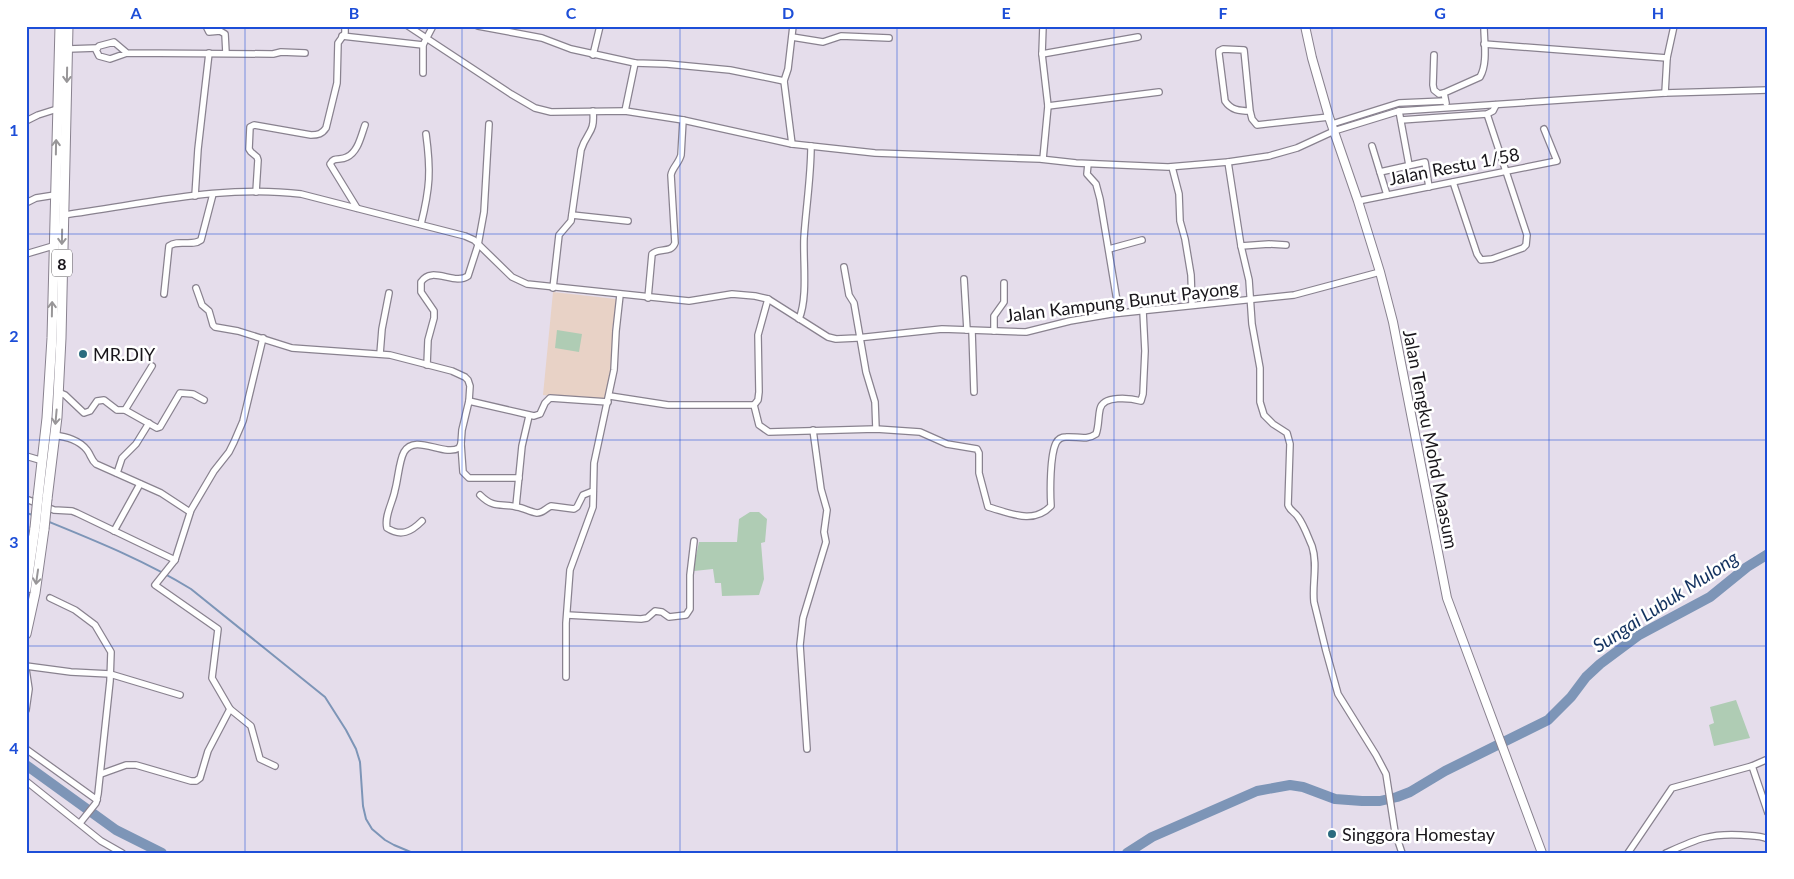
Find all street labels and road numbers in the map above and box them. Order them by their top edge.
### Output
street label: Jalan Restu 1/58 [1387,143,1521,189]
road number: 8 [52,250,72,276]
street label: Jalan Kampung Bunut Payong [1004,276,1240,326]
street label: Jalan Tengku Mohd Maasum [1399,327,1463,551]

